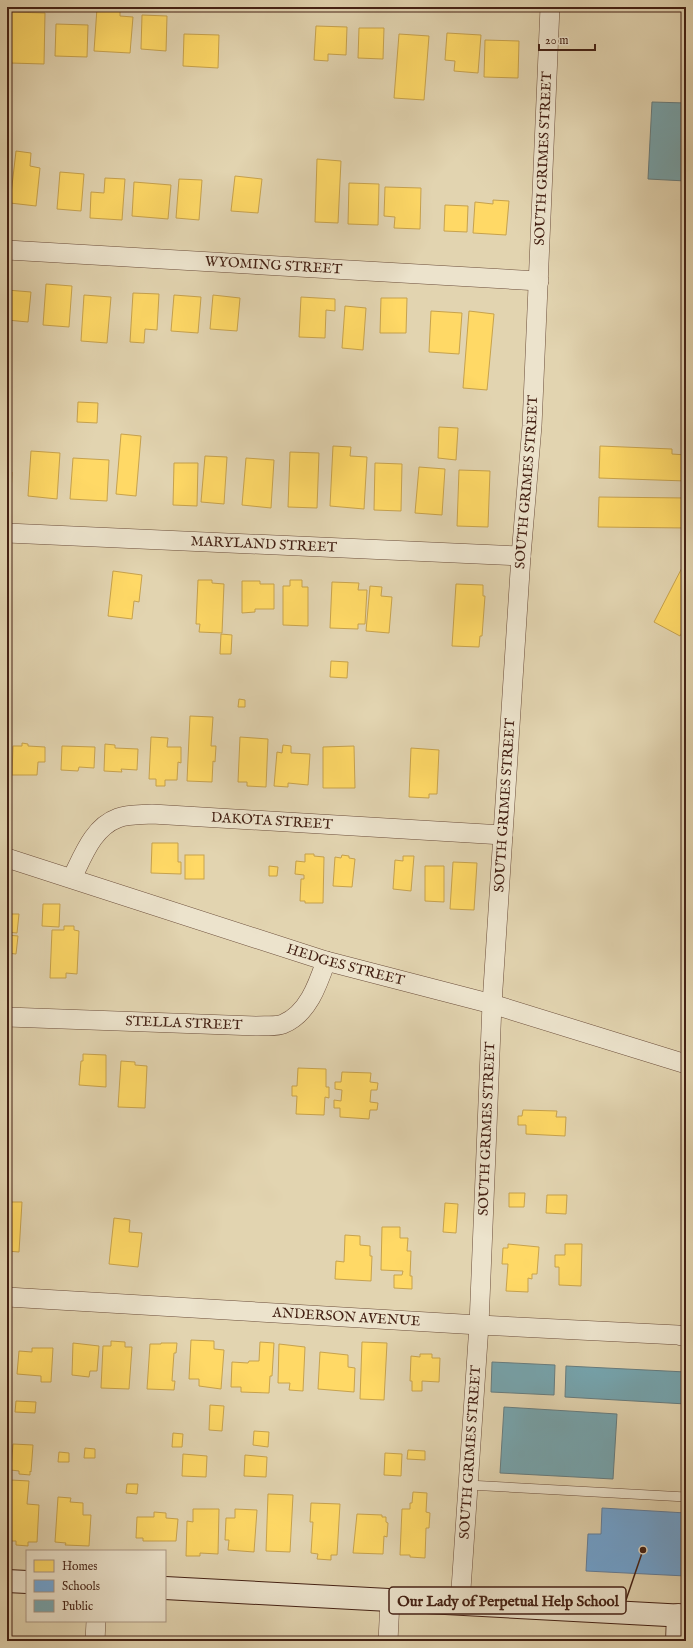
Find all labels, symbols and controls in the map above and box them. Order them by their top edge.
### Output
scale bar [539,26,595,52]
text: 20 m [545,33,568,48]
street label: SOUTH GRIMES STREET [531,70,556,246]
street label: WYOMING STREET [204,253,344,279]
street label: SOUTH GRIMES STREET [511,394,542,570]
street label: MARYLAND STREET [190,532,338,557]
street label: SOUTH GRIMES STREET [490,717,520,893]
street label: DAKOTA STREET [210,809,334,834]
street label: HEDGES STREET [284,940,407,990]
street label: STELLA STREET [125,1012,244,1034]
street label: SOUTH GRIMES STREET [474,1041,499,1216]
street label: ANDERSON AVENUE [271,1304,421,1331]
street label: SOUTH GRIMES STREET [455,1364,485,1540]
legend [26,1550,166,1622]
text: Homes [62,1559,98,1574]
text: Schools [62,1579,100,1594]
callout: Our Lady of Perpetual Help School [389,1587,626,1614]
text: Our Lady of Perpetual Help School [397,1592,620,1611]
text: Public [62,1599,93,1614]

